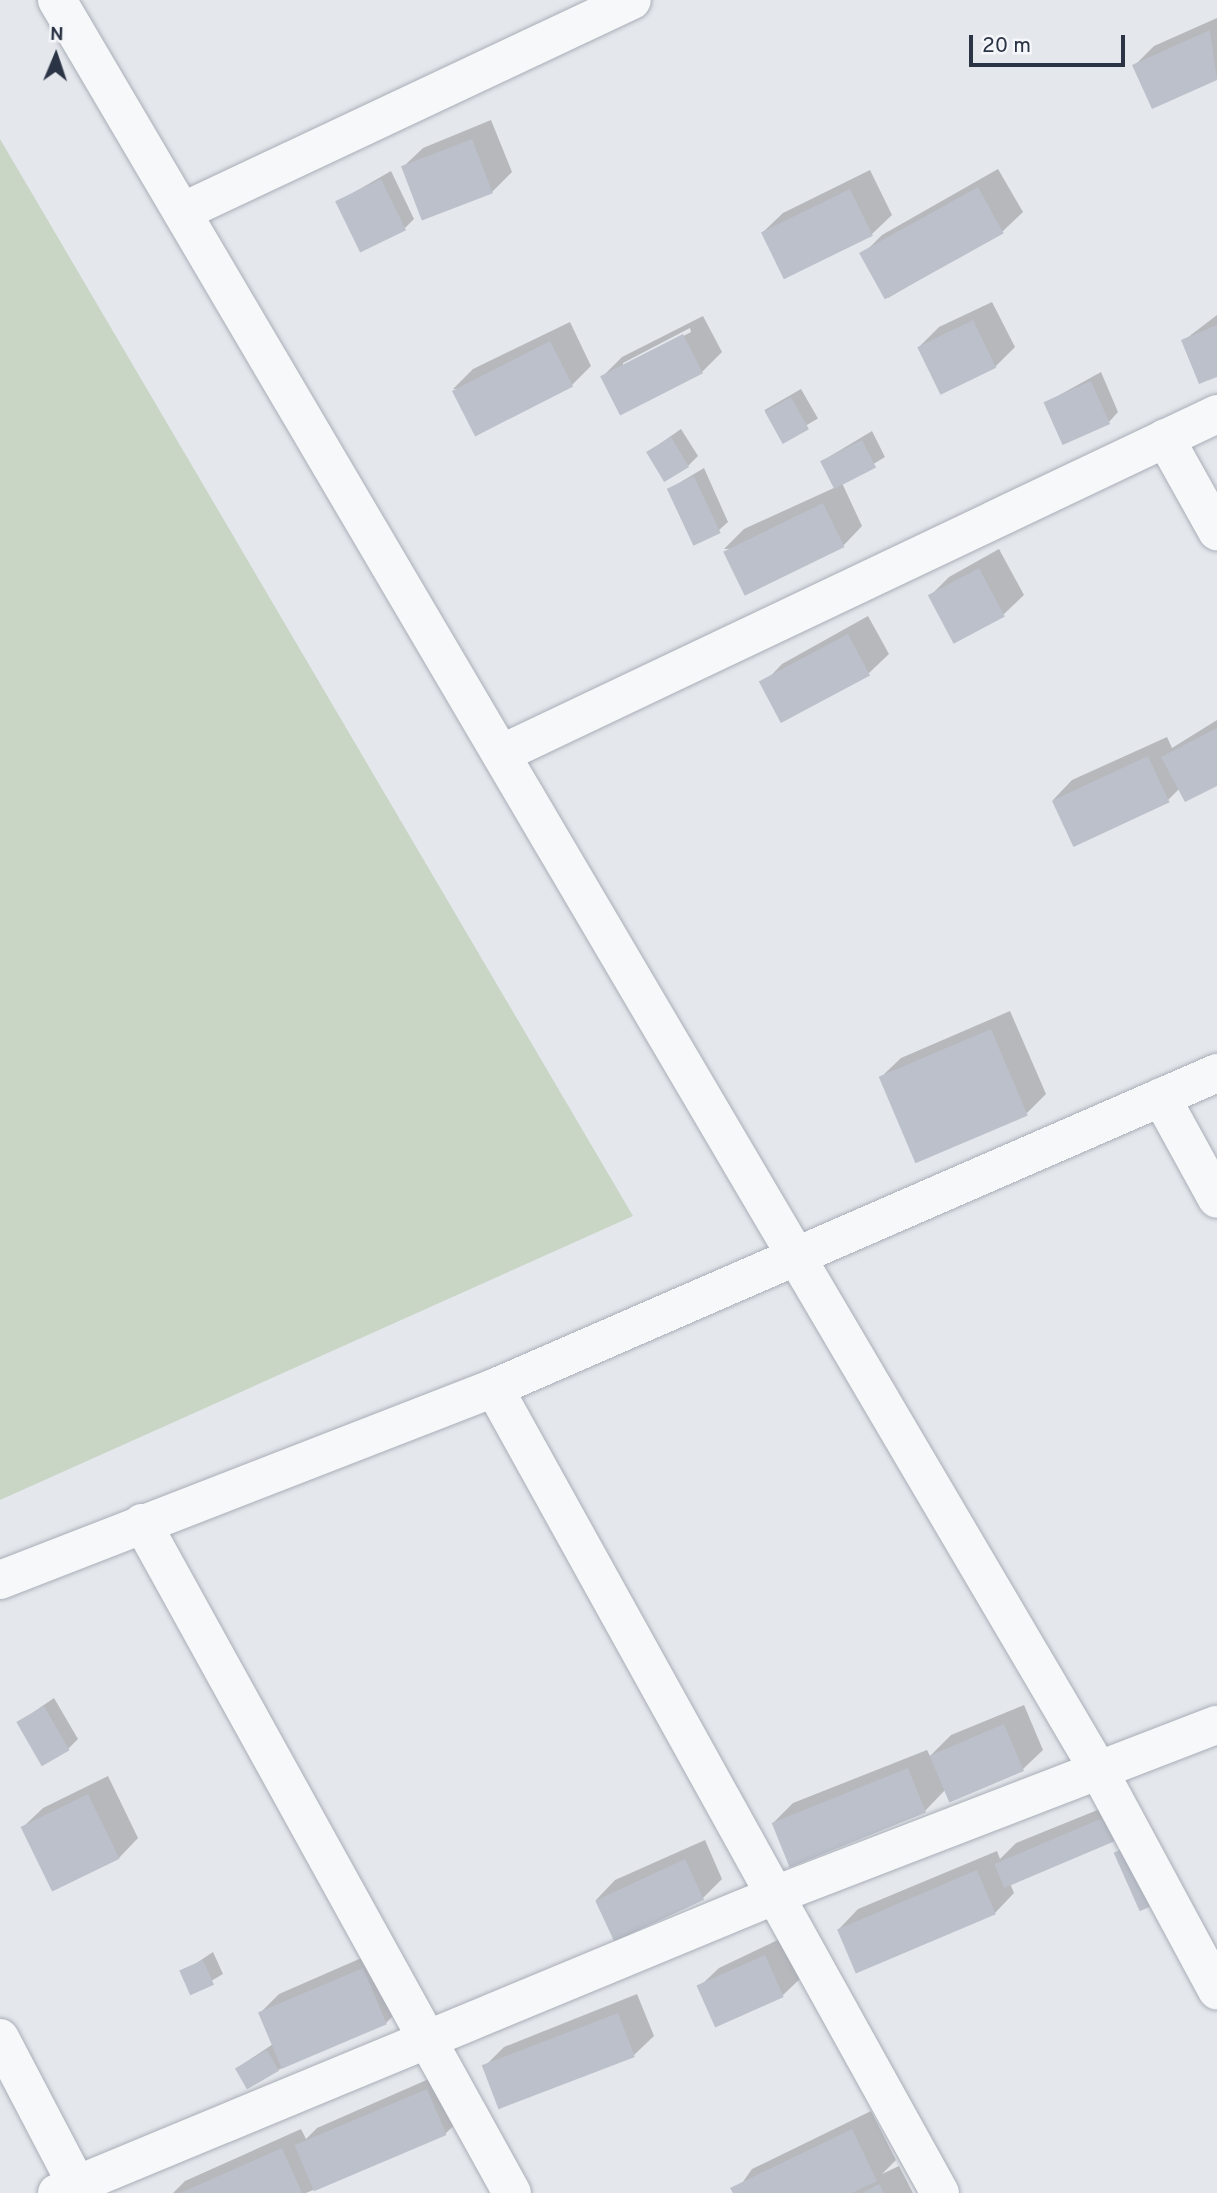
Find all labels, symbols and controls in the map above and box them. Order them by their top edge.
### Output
north arrow [21,21,91,91]
scale bar [972,21,1128,65]
text: N [49,23,64,47]
text: 20 m [982,33,1031,60]

